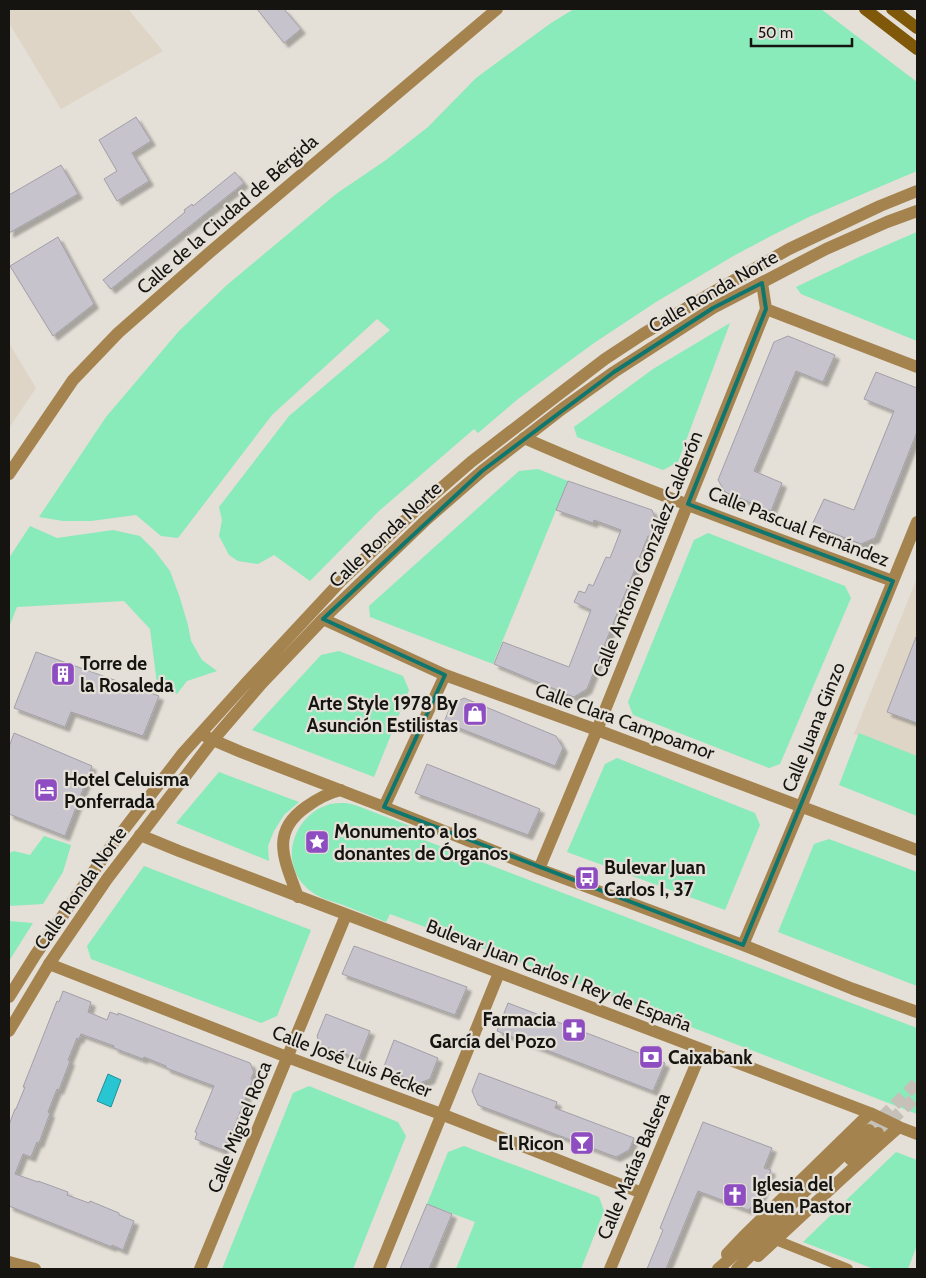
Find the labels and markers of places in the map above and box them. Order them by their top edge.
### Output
place label: Torre de la Rosaleda [80,652,174,697]
building icon: Torre de la Rosaleda [50,661,76,687]
place label: Arte Style 1978 By Asunción Estilistas [307,692,459,737]
shop icon: Arte Style 1978 By Asunción Estilistas [462,701,488,727]
place label: Hotel Celuisma Ponferrada [64,768,190,813]
hotel icon: Hotel Celuisma Ponferrada [33,777,59,803]
place label: Monumento a los donantes de Órganos [334,820,508,865]
place icon: Monumento a los donantes de Órganos [304,829,330,855]
place label: Bulevar Juan Carlos I, 37 [604,856,706,901]
bus stop icon: Bulevar Juan Carlos I, 37 [574,865,600,891]
place label: Farmacia García del Pozo [430,1008,557,1053]
pharmacy icon: Farmacia García del Pozo [561,1017,587,1043]
bank icon: Caixabank [638,1044,664,1070]
place label: Caixabank [668,1046,753,1069]
bar icon: El Ricon [569,1130,595,1156]
place label: El Ricon [498,1132,564,1155]
place label: Iglesia del Buen Pastor [752,1173,852,1218]
church icon: Iglesia del Buen Pastor [722,1182,748,1208]

